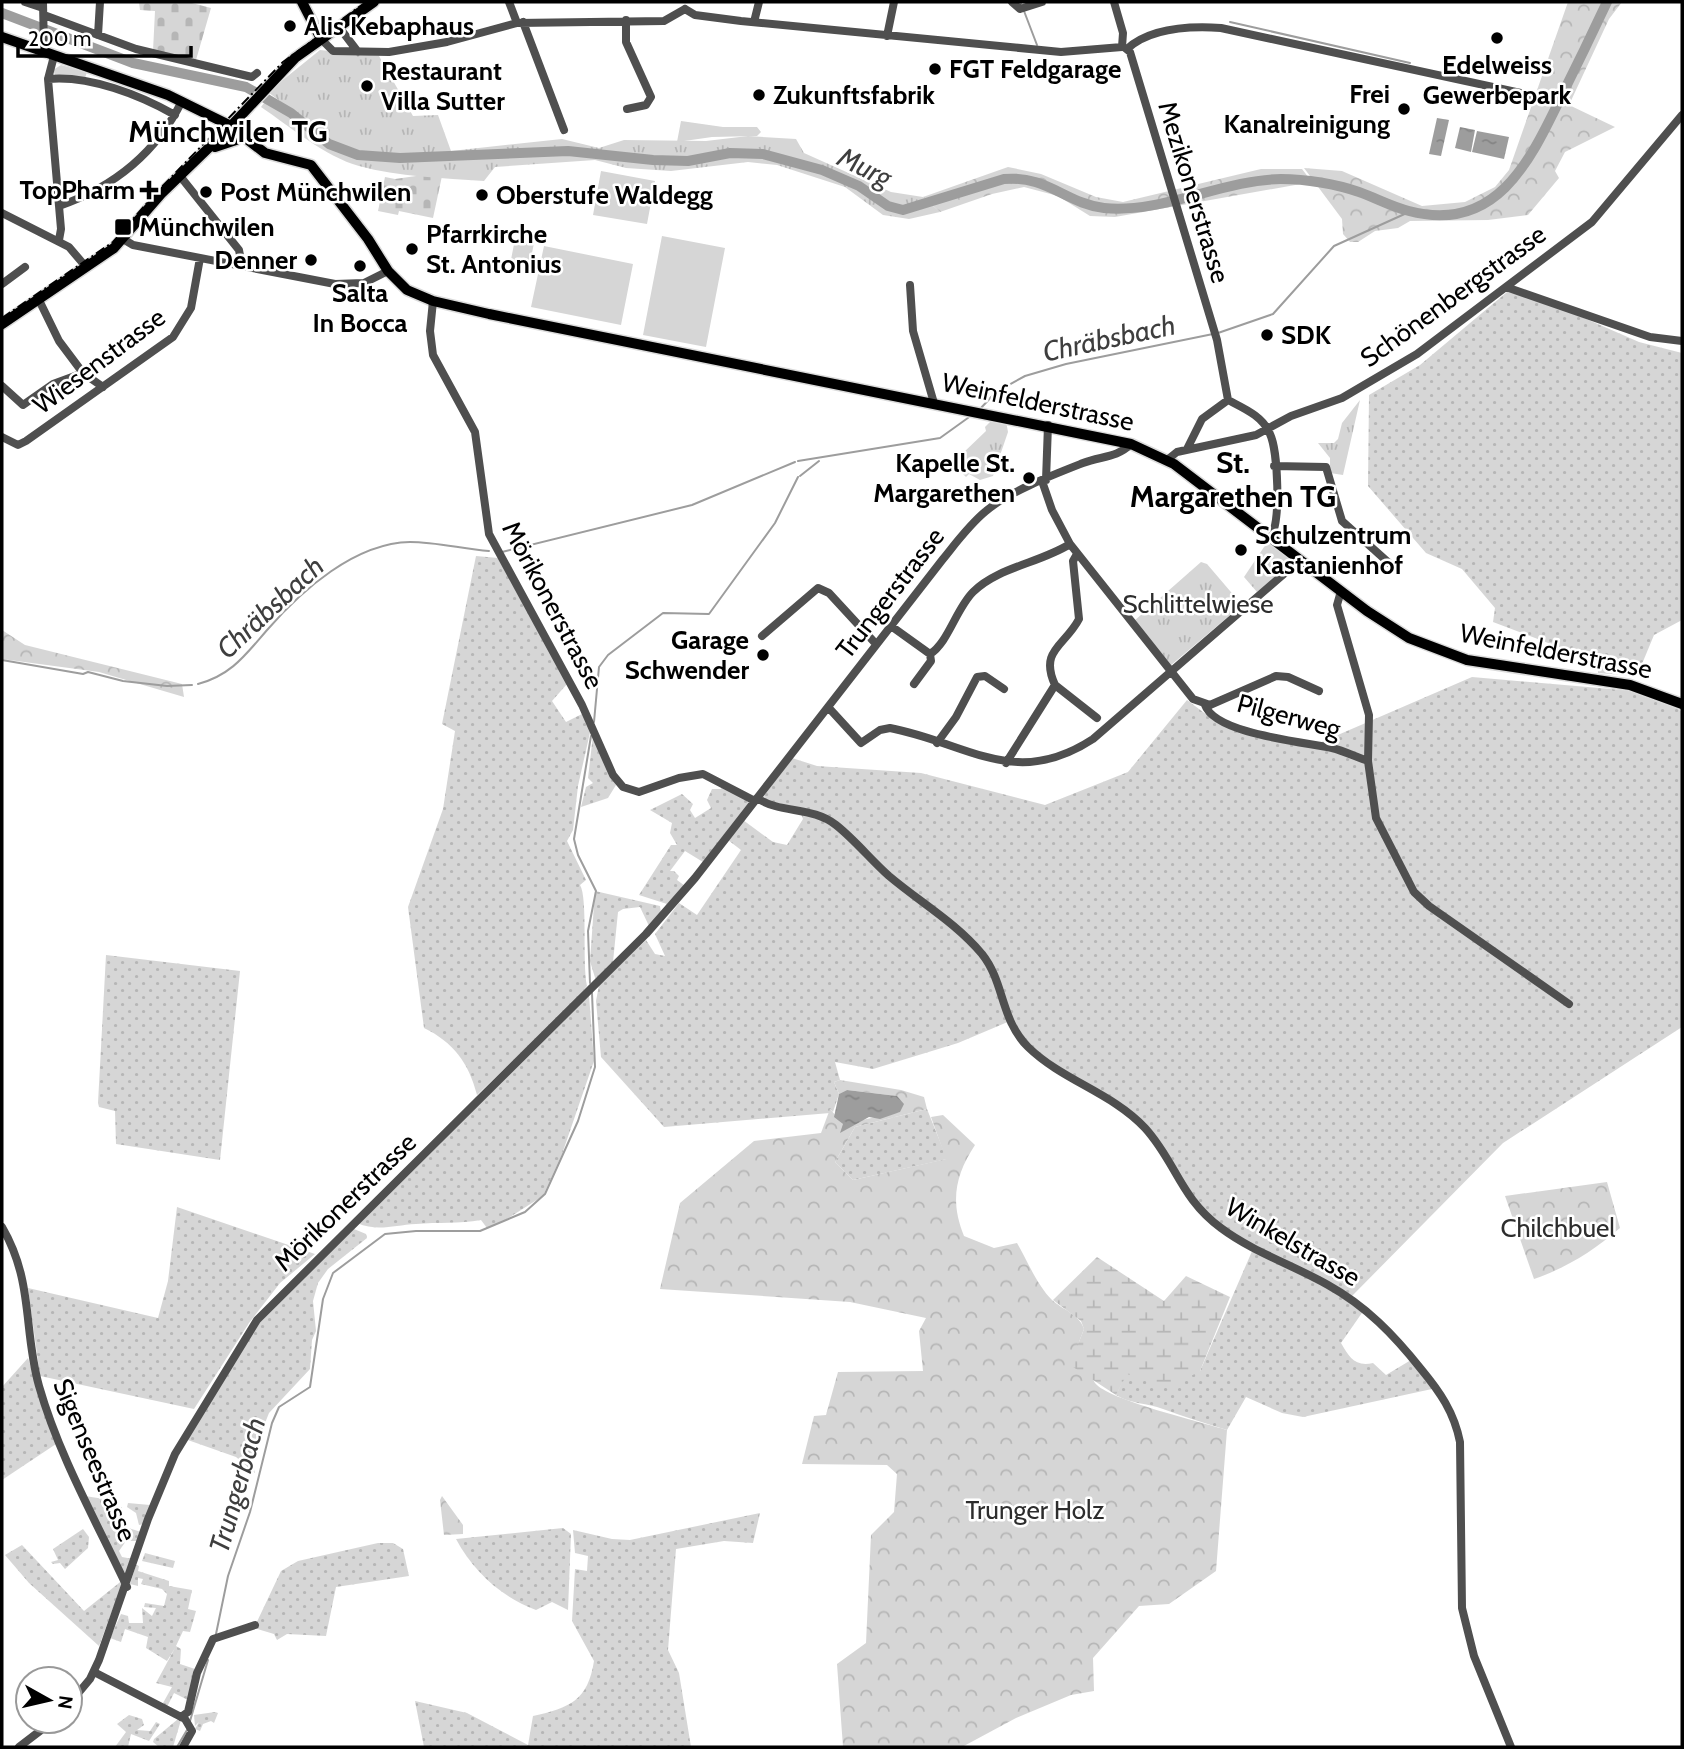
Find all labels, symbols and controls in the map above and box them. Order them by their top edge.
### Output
place label: Alis Kebaphaus [304,10,474,42]
scale bar [18,14,191,58]
marker: Alis Kebaphaus [282,18,298,34]
text: 200 m [28,26,91,51]
marker: Edelweiss Gewerbepark [1489,30,1505,46]
place label: Edelweiss Gewerbepark [1423,49,1572,111]
place label: FGT Feldgarage [949,53,1121,85]
place label: Restaurant Villa Sutter [381,55,505,117]
marker: FGT Feldgarage [927,61,943,77]
marker: Restaurant Villa Sutter [359,78,375,94]
place label: Frei Kanalreinigung [1223,78,1390,140]
place label: Zukunftsfabrik [773,79,935,111]
marker: Zukunftsfabrik [751,87,767,103]
street label: Mezikonerstrasse [1151,97,1237,287]
marker: Frei Kanalreinigung [1396,101,1412,117]
district label: Münchwilen TG [128,113,328,150]
water label: Murg [832,139,899,195]
place label: TopPharm [20,174,135,206]
place label: Post Münchwilen [220,176,411,208]
place label: Oberstufe Waldegg [496,179,713,211]
marker: TopPharm [141,182,157,198]
marker: Post Münchwilen [198,184,214,200]
marker: Oberstufe Waldegg [474,187,490,203]
place label: Münchwilen [139,211,275,243]
marker: Münchwilen [113,217,133,237]
place label: Pfarrkirche St. Antonius [426,218,562,280]
street label: Schönenbergstrasse [1354,218,1552,374]
marker: Pfarrkirche St. Antonius [404,241,420,257]
place label: Denner [214,244,297,276]
marker: Denner [303,252,319,268]
marker: Salta In Bocca [352,258,368,274]
place label: Salta In Bocca [313,277,407,339]
street label: Wiesenstrasse [27,301,171,421]
water label: Chräbsbach [1040,307,1178,369]
place label: SDK [1281,319,1332,351]
marker: SDK [1259,327,1275,343]
street label: Weinfelderstrasse [939,366,1137,438]
district label: St. Margarethen TG [1130,444,1336,515]
place label: Kapelle St. Margarethen [873,447,1015,509]
marker: Kapelle St. Margarethen [1021,470,1037,486]
street label: Mörikonerstrasse [495,516,611,694]
place label: Schulzentrum Kastanienhof [1255,519,1411,581]
street label: Trungerstrasse [829,521,951,665]
marker: Schulzentrum Kastanienhof [1233,542,1249,558]
water label: Chräbsbach [209,549,331,665]
park label: Schlittelwiese [1122,588,1274,620]
street label: Weinfelderstrasse [1457,617,1655,685]
place label: Garage Schwender [625,624,749,686]
marker: Garage Schwender [755,647,771,663]
street label: Pilgerweg [1234,687,1345,745]
street label: Mörikonerstrasse [267,1126,423,1278]
street label: Winkelstrasse [1220,1191,1366,1293]
park label: Chilchbuel [1500,1212,1616,1244]
street label: Sigenseestrasse [46,1374,144,1546]
water label: Trungerbach [202,1414,272,1556]
park label: Trunger Holz [966,1494,1104,1526]
north arrow [14,1665,84,1735]
text: N [53,1694,78,1711]

